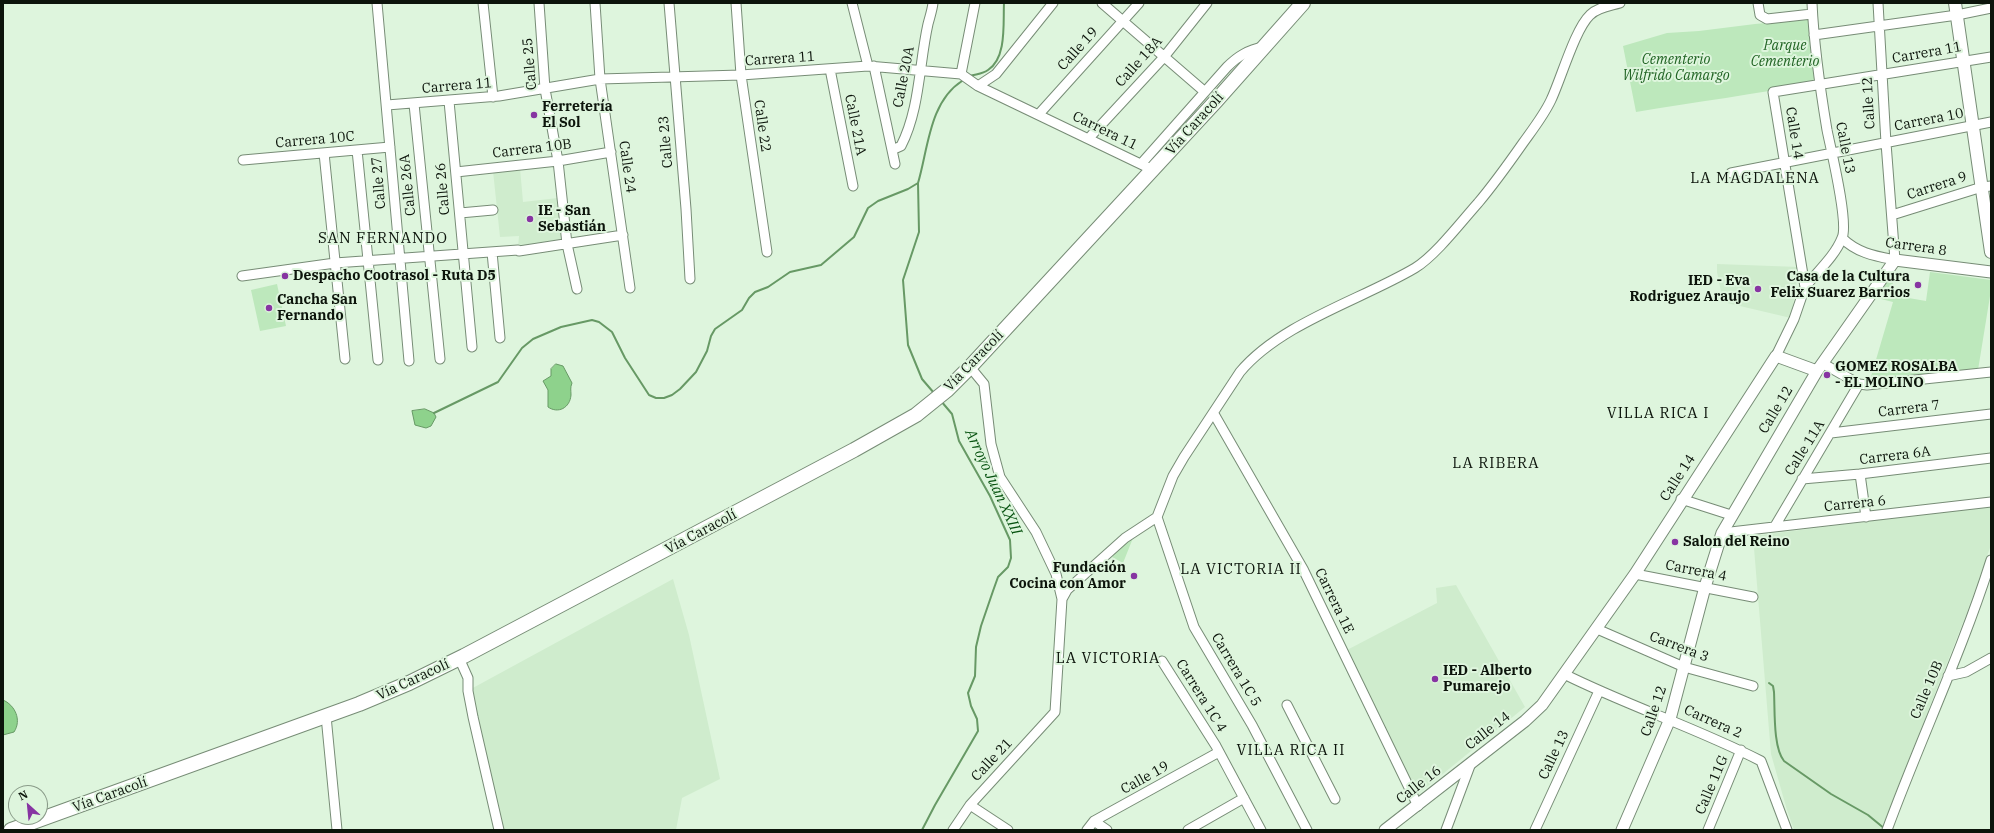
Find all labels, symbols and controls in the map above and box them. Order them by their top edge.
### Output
street label: Calle 19 [1054,24,1102,74]
street label: Calle 18A [1112,33,1166,91]
street label: Calle 25 [519,37,541,91]
park label: Parque Cementerio [1751,38,1819,70]
street label: Carrera 11 [1891,39,1963,67]
street label: Calle 20A [890,45,918,109]
street label: Carrera 11 [744,48,816,70]
park label: Cementerio Wilfrido Camargo [1622,52,1730,84]
street label: Carrera 11 [421,75,493,97]
street label: Calle 12 [1859,76,1879,130]
street label: Vía Caracolí [1163,89,1227,159]
street label: Calle 21A [841,93,869,157]
place label: Ferretería El Sol [542,99,613,132]
street label: Calle 22 [750,99,774,153]
street label: Carrera 10 [1893,105,1965,135]
street label: Calle 14 [1782,106,1806,160]
street label: Carrera 11 [1070,108,1140,154]
marker: Ferretería El Sol [529,110,539,120]
street label: Calle 23 [655,115,677,169]
street label: Calle 13 [1832,121,1858,175]
street label: Carrera 10C [275,128,355,152]
street label: Carrera 10B [491,136,573,162]
street label: Calle 24 [615,140,639,194]
street label: Calle 26A [396,153,420,217]
street label: Calle 27 [368,156,390,210]
street label: Calle 26 [432,162,454,216]
street label: Carrera 9 [1905,168,1969,204]
district label: LA MAGDALENA [1690,170,1820,188]
place label: IE - San Sebastián [538,203,606,236]
marker: IE - San Sebastián [525,214,535,224]
district label: SAN FERNANDO [318,230,448,248]
street label: Carrera 8 [1884,234,1948,260]
place label: Despacho Cootrasol - Ruta D5 [293,268,496,284]
place label: Casa de la Cultura Felix Suarez Barrios [1770,269,1910,302]
marker: Despacho Cootrasol - Ruta D5 [280,271,290,281]
place label: IED - Eva Rodriguez Araujo [1629,273,1750,306]
marker: Casa de la Cultura Felix Suarez Barrios [1913,280,1923,290]
marker: IED - Eva Rodriguez Araujo [1753,284,1763,294]
place label: Cancha San Fernando [277,292,357,324]
marker: Cancha San Fernando [264,303,274,313]
street label: Vía Caracolí [941,327,1007,395]
place label: GOMEZ ROSALBA - EL MOLINO [1835,359,1958,392]
marker: GOMEZ ROSALBA - EL MOLINO [1822,370,1832,380]
street label: Calle 12 [1755,383,1797,437]
street label: Carrera 7 [1877,397,1941,421]
district label: VILLA RICA I [1607,405,1709,423]
street label: Calle 11A [1781,417,1829,479]
water label: Arroyo Juan XXIII [961,426,1025,538]
street label: Carrera 6A [1858,443,1932,469]
street label: Calle 14 [1657,451,1699,505]
district label: LA RIBERA [1452,455,1540,473]
street label: Carrera 6 [1823,492,1887,516]
street label: Vía Caracolí [662,506,740,558]
place label: Salon del Reino [1683,534,1790,550]
marker: Salon del Reino [1670,537,1680,547]
street label: Carrera 4 [1664,557,1728,585]
place label: Fundación Cocina con Amor [1009,560,1126,592]
district label: LA VICTORIA II [1180,561,1302,579]
street label: Carrera 1E [1311,565,1357,637]
marker: Fundación Cocina con Amor [1129,571,1139,581]
street label: Carrera 3 [1647,628,1711,666]
street label: Carrera 1C 5 [1207,630,1265,710]
district label: LA VICTORIA [1056,650,1160,668]
street label: Vía Caracolí [374,656,452,704]
street label: Carrera 1C 4 [1172,656,1230,736]
street label: Calle 10B [1907,658,1947,722]
place label: IED - Alberto Pumarejo [1443,663,1532,696]
marker: IED - Alberto Pumarejo [1430,674,1440,684]
street label: Calle 12 [1638,683,1670,739]
street label: Carrera 2 [1681,702,1745,742]
street label: Calle 14 [1462,708,1514,754]
street label: Calle 13 [1535,728,1573,782]
street label: Calle 21 [968,735,1016,785]
district label: VILLA RICA II [1237,742,1345,760]
street label: Calle 11G [1692,753,1732,817]
street label: Calle 19 [1118,758,1172,798]
street label: Calle 16 [1393,762,1445,808]
street label: Vía Caracolí [70,774,150,816]
north arrow [8,785,48,825]
text: N [16,787,30,803]

